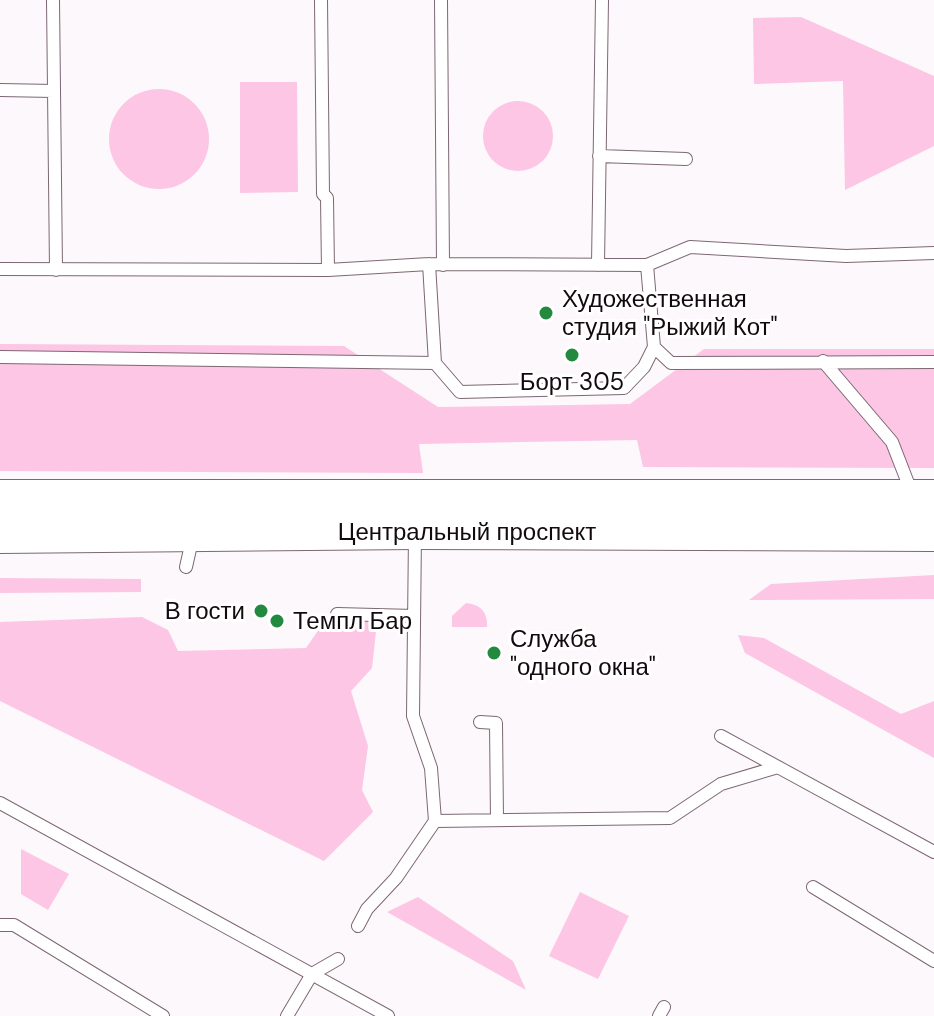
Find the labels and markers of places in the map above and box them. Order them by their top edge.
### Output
place label: Художественная студия "Рыжий Кот" [562,283,778,342]
marker: Художественная студия "Рыжий Кот" [537,304,555,322]
marker: Борт 305 [563,346,581,364]
place label: Борт 305 [520,366,624,397]
place label: В гости [165,595,245,626]
marker: В гости [252,602,270,620]
place label: Темпл Бар [293,605,412,636]
marker: Темпл Бар [268,612,286,630]
place label: Служба "одного окна" [510,623,656,682]
marker: Служба "одного окна" [485,644,503,662]

